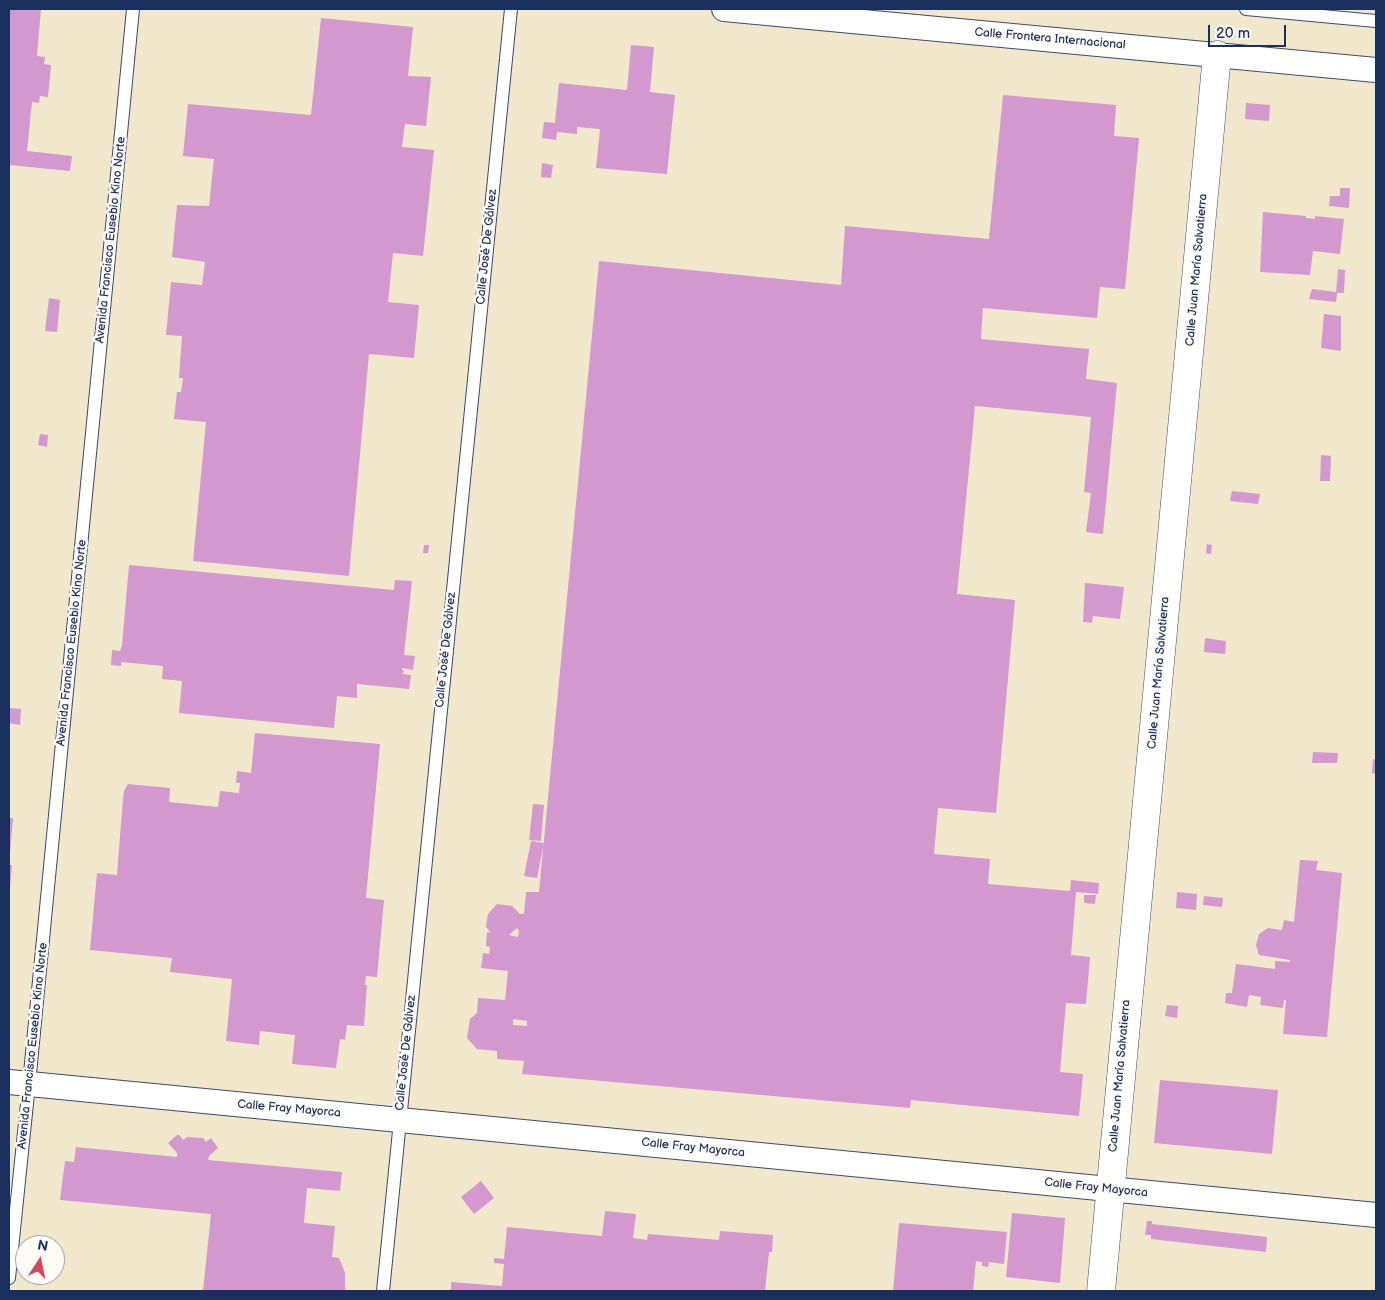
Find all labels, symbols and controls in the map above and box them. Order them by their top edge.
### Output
scale bar [1210,15,1288,47]
text: 20 m [1216,24,1250,43]
street label: Calle Frontera Internacional [974,25,1126,53]
street label: Avenida Francisco Eusebio Kino Norte [93,136,129,344]
street label: Calle José De Gálvez [474,189,500,305]
street label: Calle Juan María Salvatierra [1183,193,1211,347]
street label: Avenida Francisco Eusebio Kino Norte [54,539,90,747]
street label: Calle José De Gálvez [433,592,459,708]
street label: Calle Juan María Salvatierra [1145,596,1173,750]
street label: Avenida Francisco Eusebio Kino Norte [15,942,51,1150]
street label: Calle José De Gálvez [393,995,419,1111]
street label: Calle Juan María Salvatierra [1106,999,1134,1153]
street label: Calle Fray Mayorca [237,1097,341,1121]
street label: Calle Fray Mayorca [641,1135,745,1161]
street label: Calle Fray Mayorca [1044,1175,1148,1201]
north arrow [15,1235,65,1285]
text: N [36,1236,50,1255]

